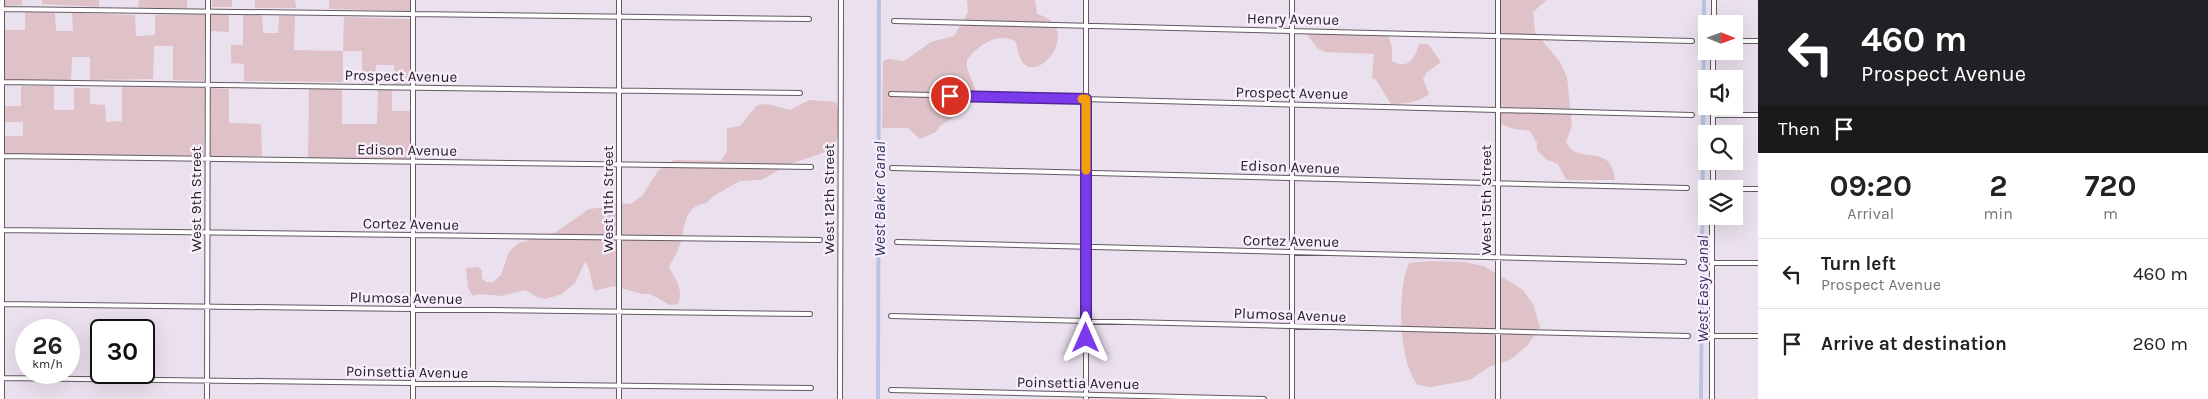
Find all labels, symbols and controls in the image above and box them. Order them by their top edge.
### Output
street label: Henry Avenue [1247,9,1339,29]
north arrow [1698,15,1742,60]
map controls [1698,15,1743,225]
text: 460 m [1861,19,1967,60]
icon: left [1778,20,1843,85]
text: Prospect Avenue [1861,61,2026,87]
street label: Prospect Avenue [345,66,457,86]
button: sound [1698,70,1743,115]
pin [929,75,971,117]
icon: arrive [936,82,964,110]
street label: Prospect Avenue [1236,83,1348,103]
icon: arrive [1830,115,1858,143]
text: Then [1778,118,1820,140]
button: search [1698,125,1743,170]
street label: Edison Avenue [357,140,457,160]
water label: West Baker Canal [870,141,889,257]
street label: West 12th Street [820,143,838,254]
street label: West 15th Street [1477,144,1495,255]
street label: West 11th Street [599,145,617,253]
street label: West 9th Street [187,146,205,252]
street label: Edison Avenue [1240,156,1340,178]
text: 09:20 [1830,168,1912,204]
text: 2 [1989,168,2007,204]
text: 720 [2084,168,2136,204]
button: layers [1698,180,1743,225]
text: Arrival [1847,204,1894,223]
text: min [1984,204,2013,223]
text: m [2103,204,2118,223]
street label: Cortez Avenue [363,214,459,234]
street label: Cortez Avenue [1243,231,1339,251]
water label: West Easy Canal [1693,235,1712,343]
text: Turn left [1821,253,1896,275]
icon: left [1778,260,1806,288]
text: 460 m [2133,263,2188,285]
text: Prospect Avenue [1821,275,1941,294]
street label: Plumosa Avenue [349,288,463,308]
street label: Plumosa Avenue [1233,304,1347,326]
position arrow [1059,311,1111,363]
speed limit sign: 30 [90,319,155,384]
icon: arrive [1778,330,1806,358]
text: 26 [32,331,63,360]
text: Arrive at destination [1821,333,2007,355]
text: 260 m [2133,333,2188,355]
text: km/h [32,357,63,371]
street label: Poinsettia Avenue [346,362,468,382]
street label: Poinsettia Avenue [1017,373,1139,393]

